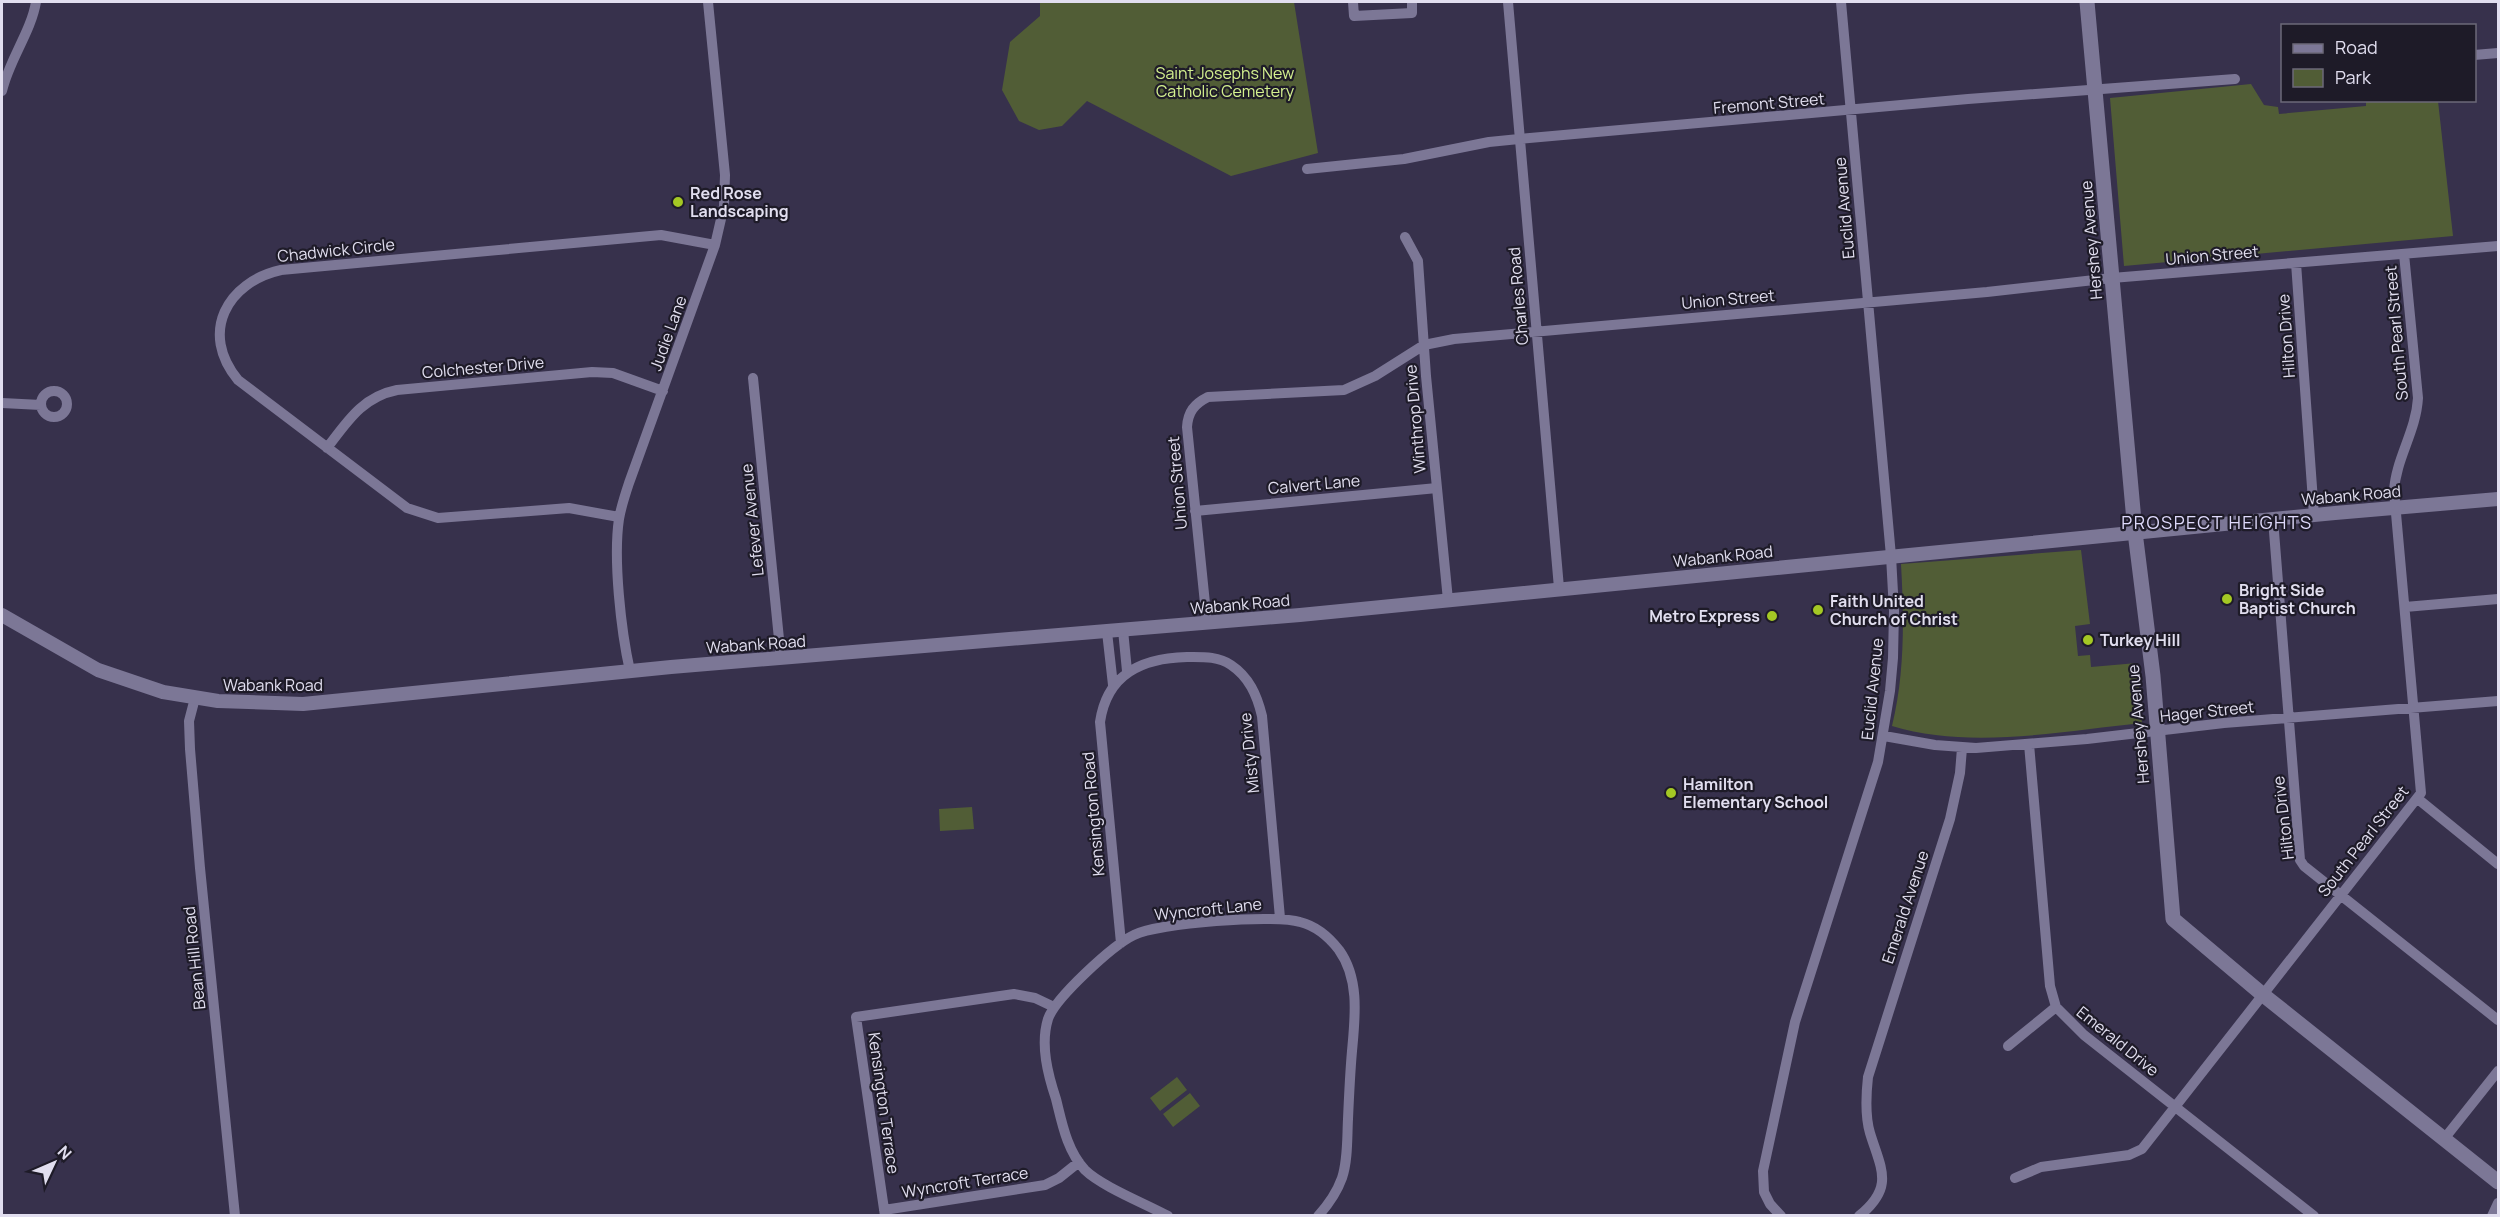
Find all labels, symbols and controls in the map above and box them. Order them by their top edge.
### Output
legend [2281,24,2476,102]
text: Road [2335,35,2378,59]
park label: Saint Josephs New Catholic Cemetery [1156,62,1295,102]
text: Park [2335,65,2372,89]
street label: Fremont Street [1712,87,1826,119]
street label: Euclid Avenue [1829,156,1859,260]
street label: Hershey Avenue [2075,180,2107,300]
place label: Red Rose Landscaping [690,182,789,222]
marker: Red Rose Landscaping [671,195,685,209]
street label: Chadwick Circle [276,233,396,267]
street label: Union Street [2164,240,2260,270]
street label: Charles Road [1503,246,1533,346]
street label: South Pearl Street [2379,265,2413,401]
street label: Union Street [1680,284,1776,314]
street label: Judie Lane [644,292,692,374]
street label: Hilton Drive [2272,293,2300,379]
street label: Colchester Drive [421,351,545,383]
street label: Winthrop Drive [1399,364,1431,474]
street label: Union Street [1162,435,1192,531]
street label: Lefever Avenue [735,463,769,577]
street label: Calvert Lane [1267,469,1361,499]
street label: Wabank Road [2300,480,2402,510]
district label: PROSPECT HEIGHTS [2121,510,2313,534]
street label: Wabank Road [1672,540,1774,572]
place label: Bright Side Baptist Church [2239,579,2356,619]
street label: Wabank Road [1189,589,1291,619]
place label: Faith United Church of Christ [1830,590,1958,630]
marker: Bright Side Baptist Church [2220,592,2234,606]
marker: Faith United Church of Christ [1811,603,1825,617]
place label: Metro Express [1649,605,1760,627]
marker: Metro Express [1765,609,1779,623]
place label: Turkey Hill [2100,629,2180,651]
street label: Wabank Road [705,630,807,658]
marker: Turkey Hill [2081,633,2095,647]
street label: Euclid Avenue [1856,637,1888,741]
street label: Hershey Avenue [2122,664,2154,784]
street label: Wabank Road [223,674,323,696]
street label: Hager Street [2159,695,2255,727]
street label: Misty Drive [1234,712,1264,794]
street label: Kensington Road [1077,751,1109,877]
place label: Hamilton Elementary School [1683,773,1828,813]
street label: Hilton Drive [2267,775,2299,861]
street label: South Pearl Street [2313,781,2413,901]
marker: Hamilton Elementary School [1664,786,1678,800]
street label: Emerald Avenue [1876,848,1934,966]
street label: Wyncroft Lane [1153,892,1263,926]
street label: Bean Hill Road [178,905,210,1011]
street label: Emerald Drive [2072,1001,2164,1081]
street label: Kensington Terrace [863,1031,905,1175]
north arrow [24,1133,84,1193]
text: N [53,1141,77,1164]
street label: Wyncroft Terrace [900,1161,1030,1203]

